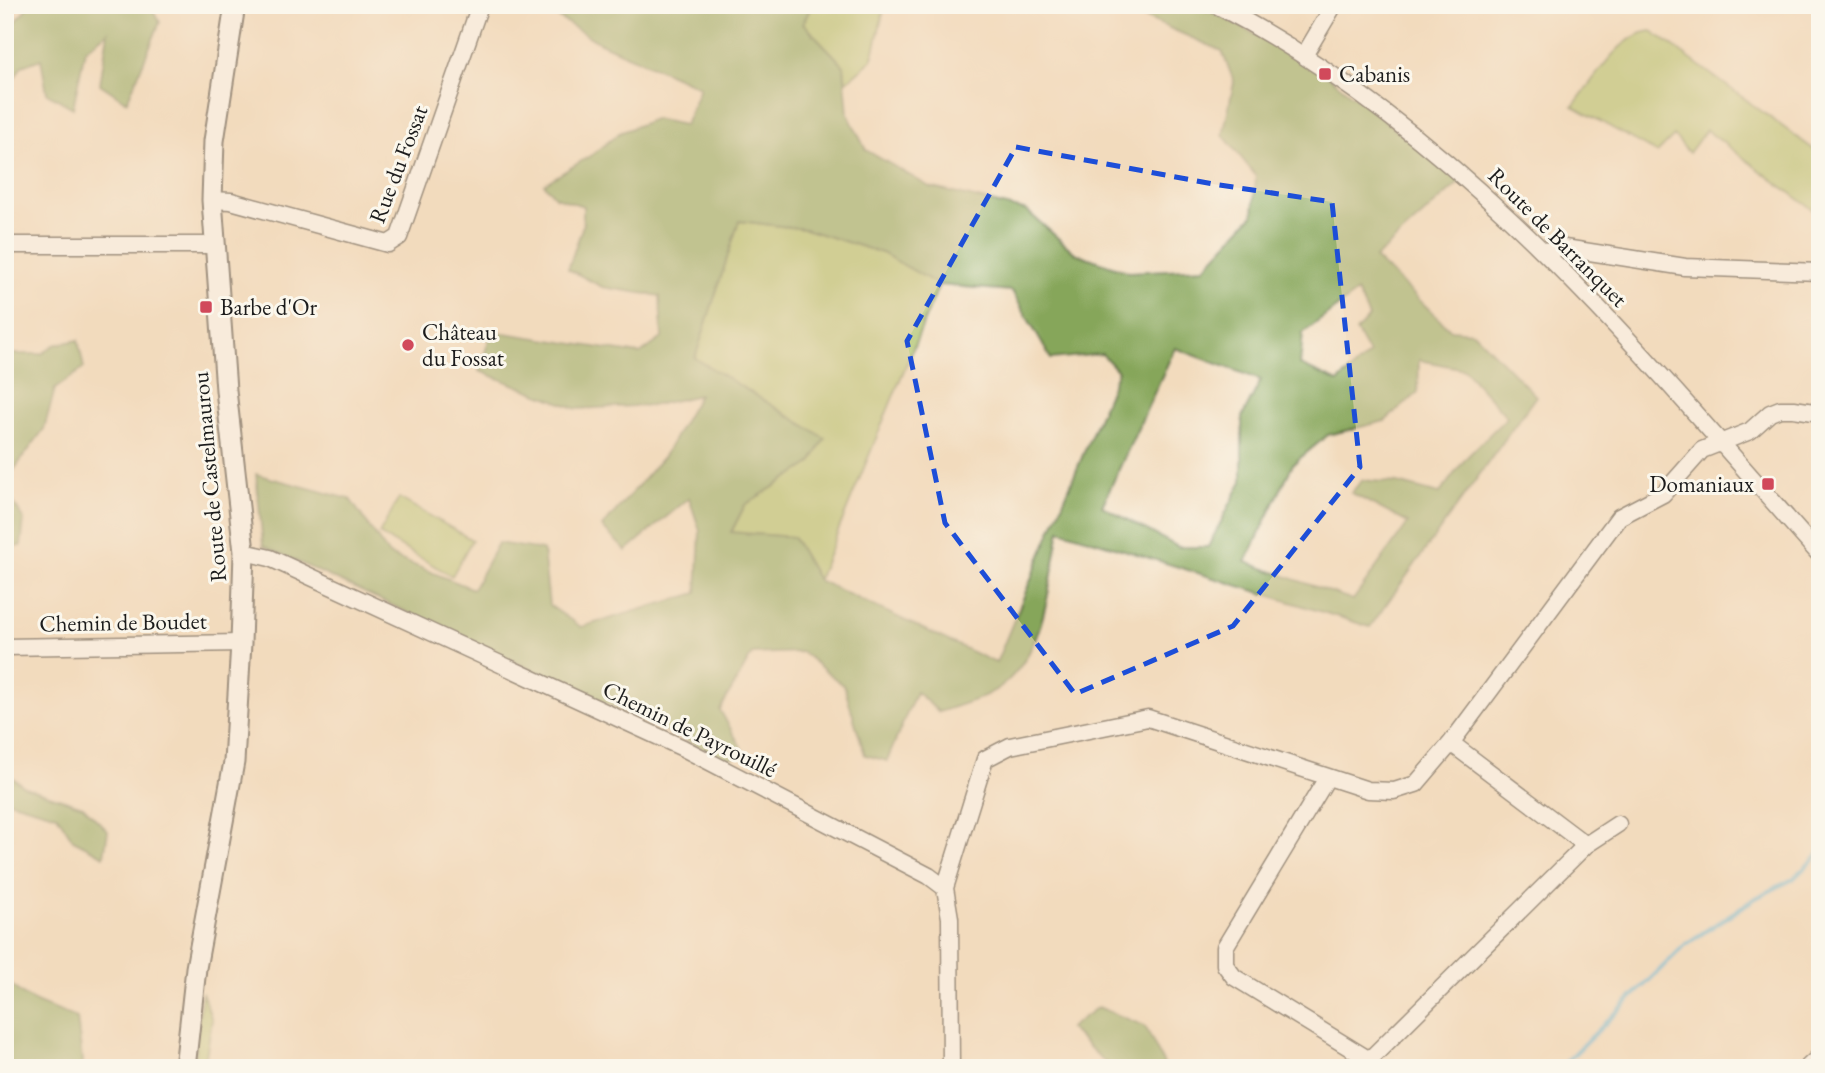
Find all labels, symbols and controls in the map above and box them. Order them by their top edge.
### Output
place label: Cabanis [1339,59,1410,89]
marker: Cabanis [1317,66,1333,82]
street label: Rue du Fossat [362,100,435,227]
street label: Route de Barranquet [1482,161,1635,314]
place label: Barbe d'Or [220,292,318,322]
marker: Barbe d'Or [198,299,214,315]
place label: Château du Fossat [422,317,505,373]
marker: Château du Fossat [400,337,416,353]
street label: Route de Castelmaurou [185,371,233,583]
place label: Domaniaux [1649,469,1754,499]
marker: Domaniaux [1760,476,1776,492]
street label: Chemin de Boudet [39,606,208,638]
street label: Chemin de Payrouillé [598,674,782,784]

